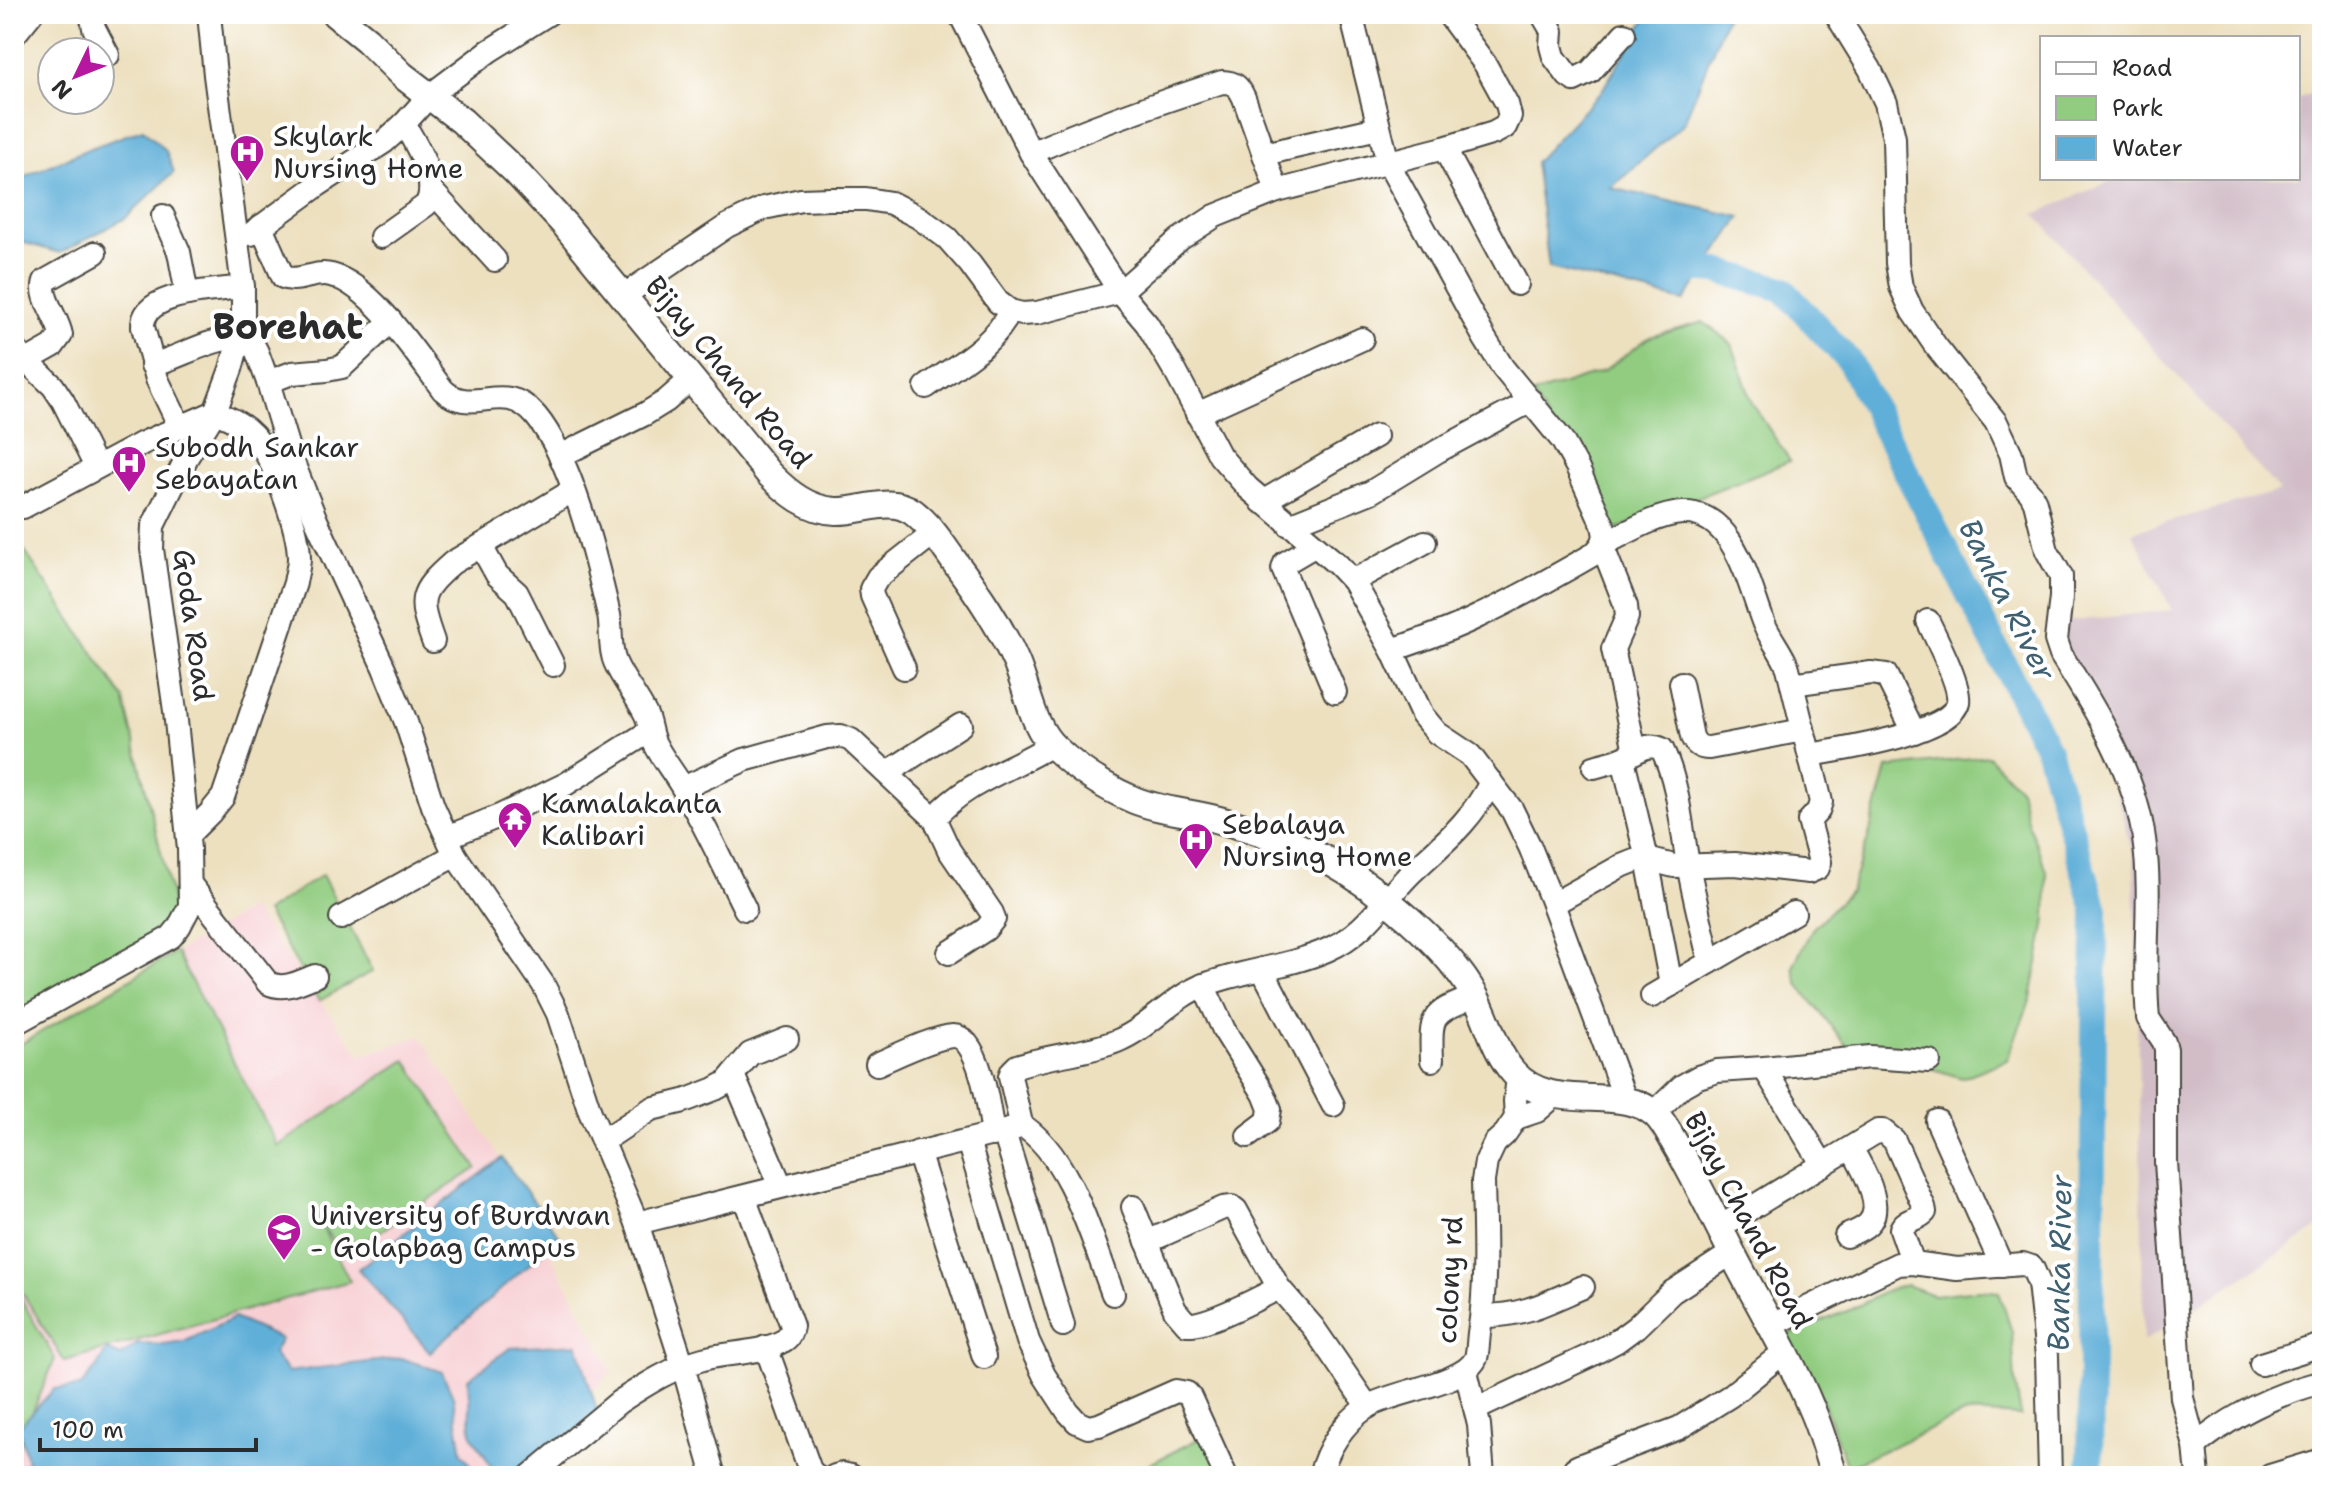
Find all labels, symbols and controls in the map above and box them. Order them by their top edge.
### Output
north arrow [36,36,116,116]
legend [2040,36,2300,180]
text: Road [2112,52,2172,84]
text: N [45,73,78,106]
text: Park [2112,92,2164,124]
place label: Skylark Nursing Home [273,117,464,187]
text: Water [2112,132,2183,164]
hospital icon: Skylark Nursing Home [228,133,266,183]
street label: Bijay Chand Road [637,268,821,476]
district label: Borehat [213,302,363,351]
place label: Subodh Sankar Sebayatan [155,428,359,498]
hospital icon: Subodh Sankar Sebayatan [110,444,148,494]
water label: Banka River [1949,512,2066,689]
street label: Goda Road [165,547,223,703]
place label: Kamalakanta Kalibari [541,784,721,854]
temple icon: Kamalakanta Kalibari [496,800,534,850]
place label: Sebalaya Nursing Home [1222,805,1413,875]
hospital icon: Sebalaya Nursing Home [1177,821,1215,871]
street label: Bijay Chand Road [1676,1105,1822,1335]
water label: Banka River [2037,1174,2082,1352]
place label: University of Burdwan - Golapbag Campus [310,1196,610,1266]
school or university icon: University of Burdwan - Golapbag Campus [265,1212,303,1262]
street label: colony rd [1427,1215,1471,1345]
scale bar [40,1402,256,1452]
text: 100 m [52,1414,124,1446]

